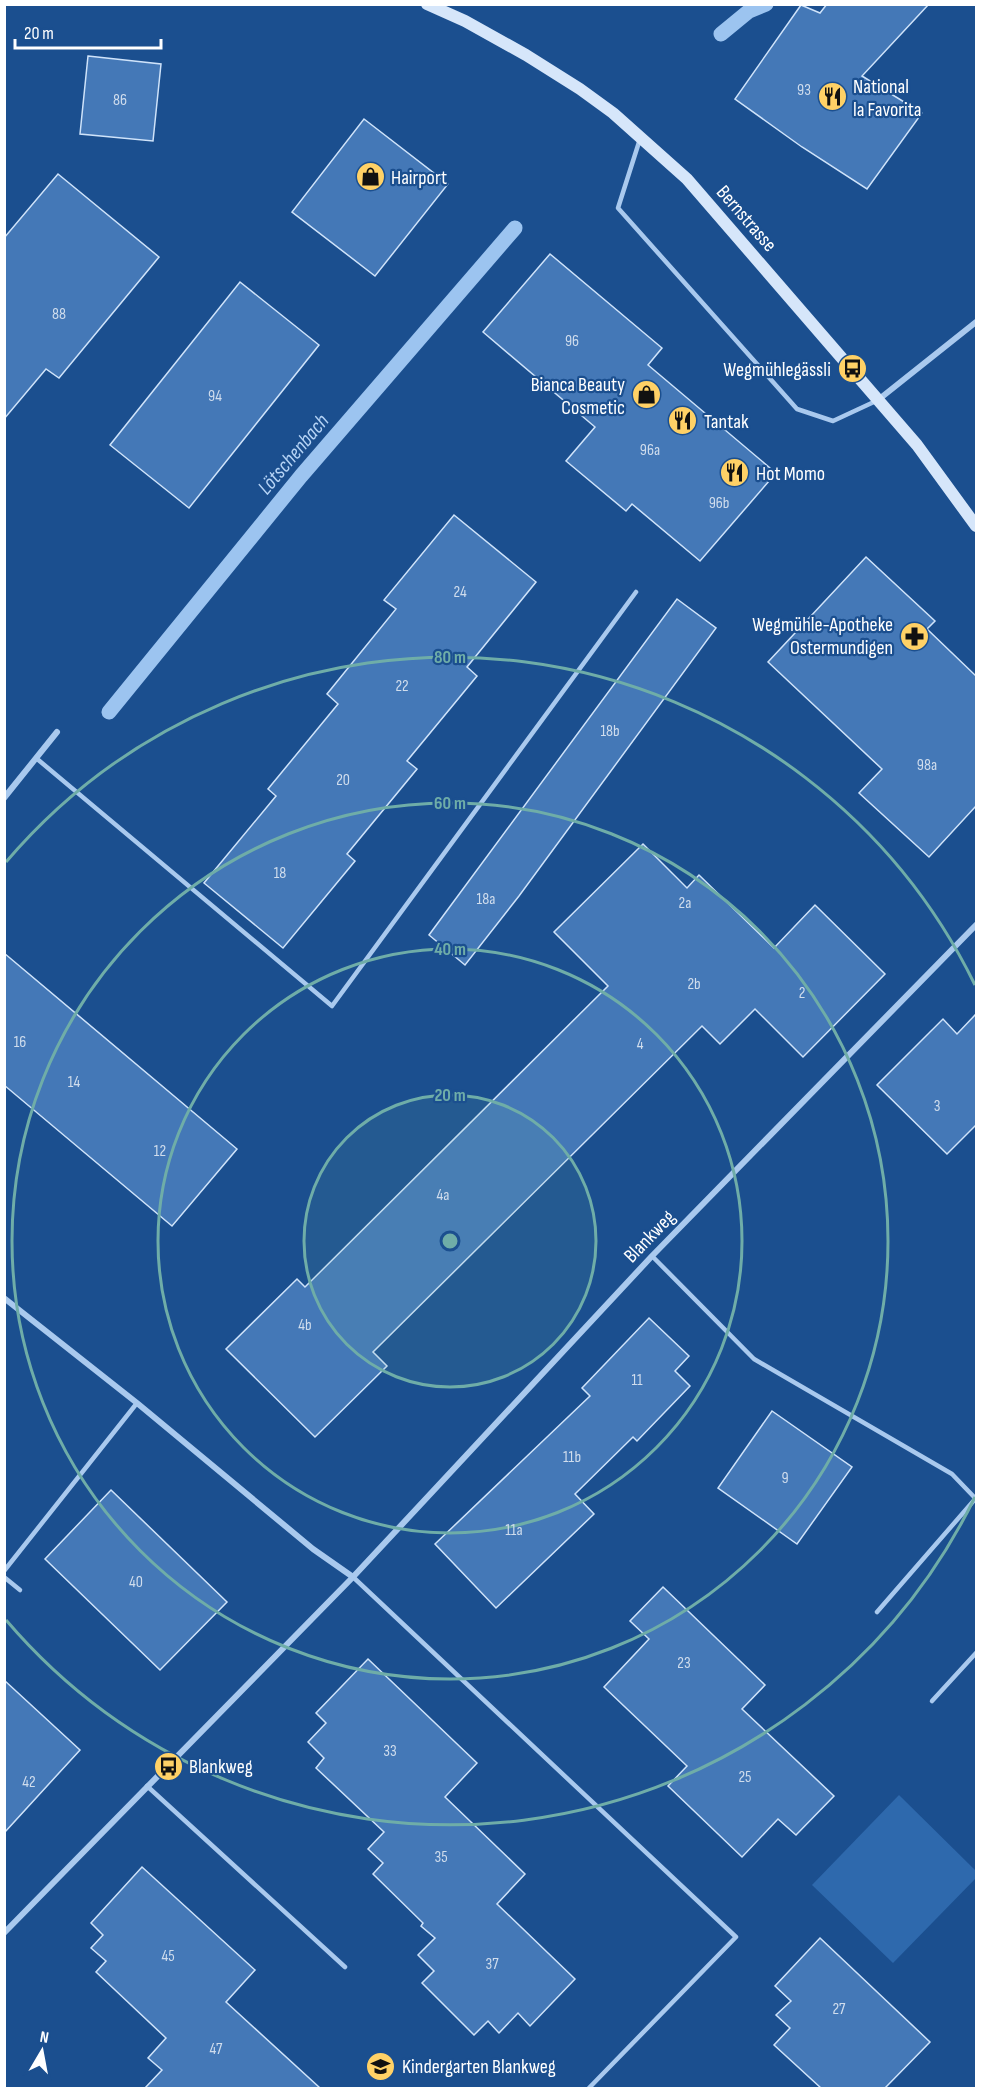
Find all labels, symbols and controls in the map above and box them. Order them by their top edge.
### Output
scale bar [15,12,160,50]
text: 20 m [24,23,54,44]
place label: National la Favorita [853,75,921,122]
house number: 93 [797,81,811,100]
restaurant icon: National la Favorita [816,81,848,113]
house number: 86 [113,91,127,110]
shop icon: Hairport [354,161,386,193]
place label: Hairport [391,166,447,190]
street label: Bernstrasse [711,181,781,257]
house number: 88 [52,305,66,324]
house number: 96 [565,332,579,351]
bus stop icon: Wegmühlegässli [836,353,868,385]
place label: Wegmühlegässli [723,358,831,382]
place label: Bianca Beauty Cosmetic [531,373,625,420]
shop icon: Bianca Beauty Cosmetic [630,379,662,411]
house number: 94 [208,387,222,406]
restaurant icon: Tantak [667,405,699,437]
water label: Lötschenbach [252,409,334,500]
place label: Tantak [704,410,749,434]
house number: 96a [640,441,660,460]
restaurant icon: Hot Momo [719,457,751,489]
place label: Hot Momo [756,462,825,486]
house number: 96b [709,494,729,513]
house number: 24 [453,583,467,602]
place label: Wegmühle-Apotheke Ostermundigen [752,613,893,660]
pharmacy icon: Wegmühle-Apotheke Ostermundigen [898,620,930,652]
text: 80 m [434,647,466,668]
house number: 22 [395,677,409,696]
house number: 18b [600,722,620,741]
house number: 98a [917,756,937,775]
house number: 20 [336,771,350,790]
text: 60 m [434,793,466,814]
house number: 18 [274,864,286,883]
house number: 18a [477,890,495,909]
house number: 2a [679,894,691,913]
text: 40 m [434,939,466,960]
house number: 2b [687,975,701,994]
house number: 2 [799,984,805,1003]
house number: 16 [14,1033,26,1052]
house number: 4 [637,1035,644,1054]
house number: 14 [68,1073,80,1092]
text: 20 m [434,1085,466,1106]
house number: 3 [934,1097,940,1116]
house number: 12 [154,1142,166,1161]
house number: 4a [437,1186,449,1205]
street label: Blankweg [619,1205,680,1268]
centre of rings [440,1231,460,1251]
house number: 4b [298,1316,312,1335]
house number: 11 [631,1371,643,1390]
house number: 11b [563,1448,581,1467]
house number: 9 [781,1469,789,1488]
house number: 11a [505,1521,523,1540]
house number: 40 [129,1573,143,1592]
house number: 23 [677,1654,691,1673]
house number: 33 [383,1742,397,1761]
bus stop icon: Blankweg [152,1750,184,1782]
place label: Blankweg [189,1755,253,1779]
house number: 25 [738,1768,752,1787]
house number: 42 [22,1773,36,1792]
house number: 35 [434,1848,448,1867]
house number: 45 [161,1947,175,1966]
house number: 37 [485,1955,499,1974]
house number: 27 [832,2000,846,2019]
north arrow [12,2021,72,2081]
text: N [38,2028,50,2048]
house number: 47 [210,2040,223,2059]
school or university icon: Kindergarten Blankweg [365,2050,397,2082]
place label: Kindergarten Blankweg [402,2055,556,2079]

